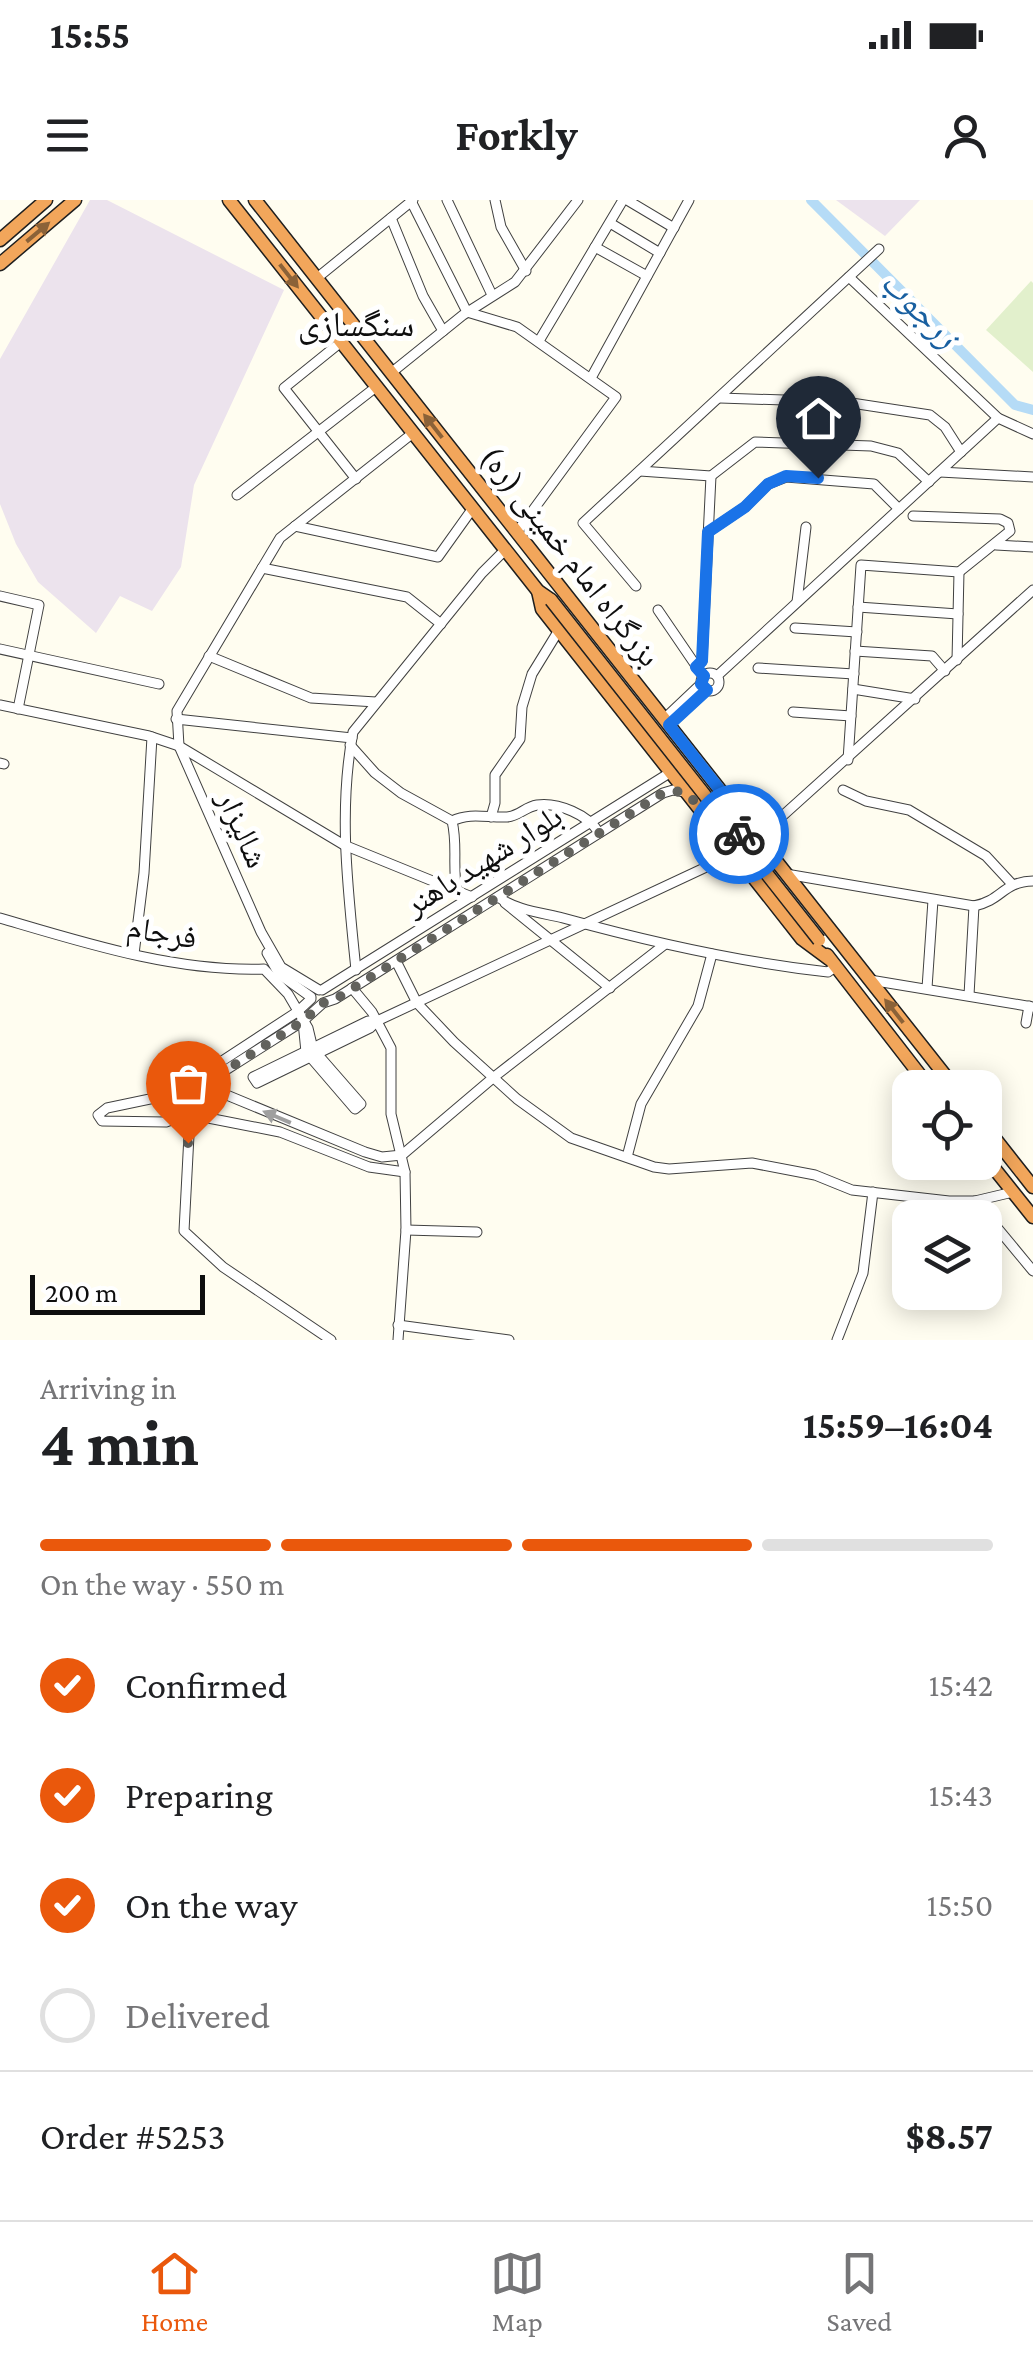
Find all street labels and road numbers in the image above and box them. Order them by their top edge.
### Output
street label: بزرگراه امام خمینی (ره) [472,439,668,675]
street label: شالیزار [210,784,276,873]
street label: بلوار شهید باهنر [397,797,568,923]
street label: فرجام [124,908,200,959]

